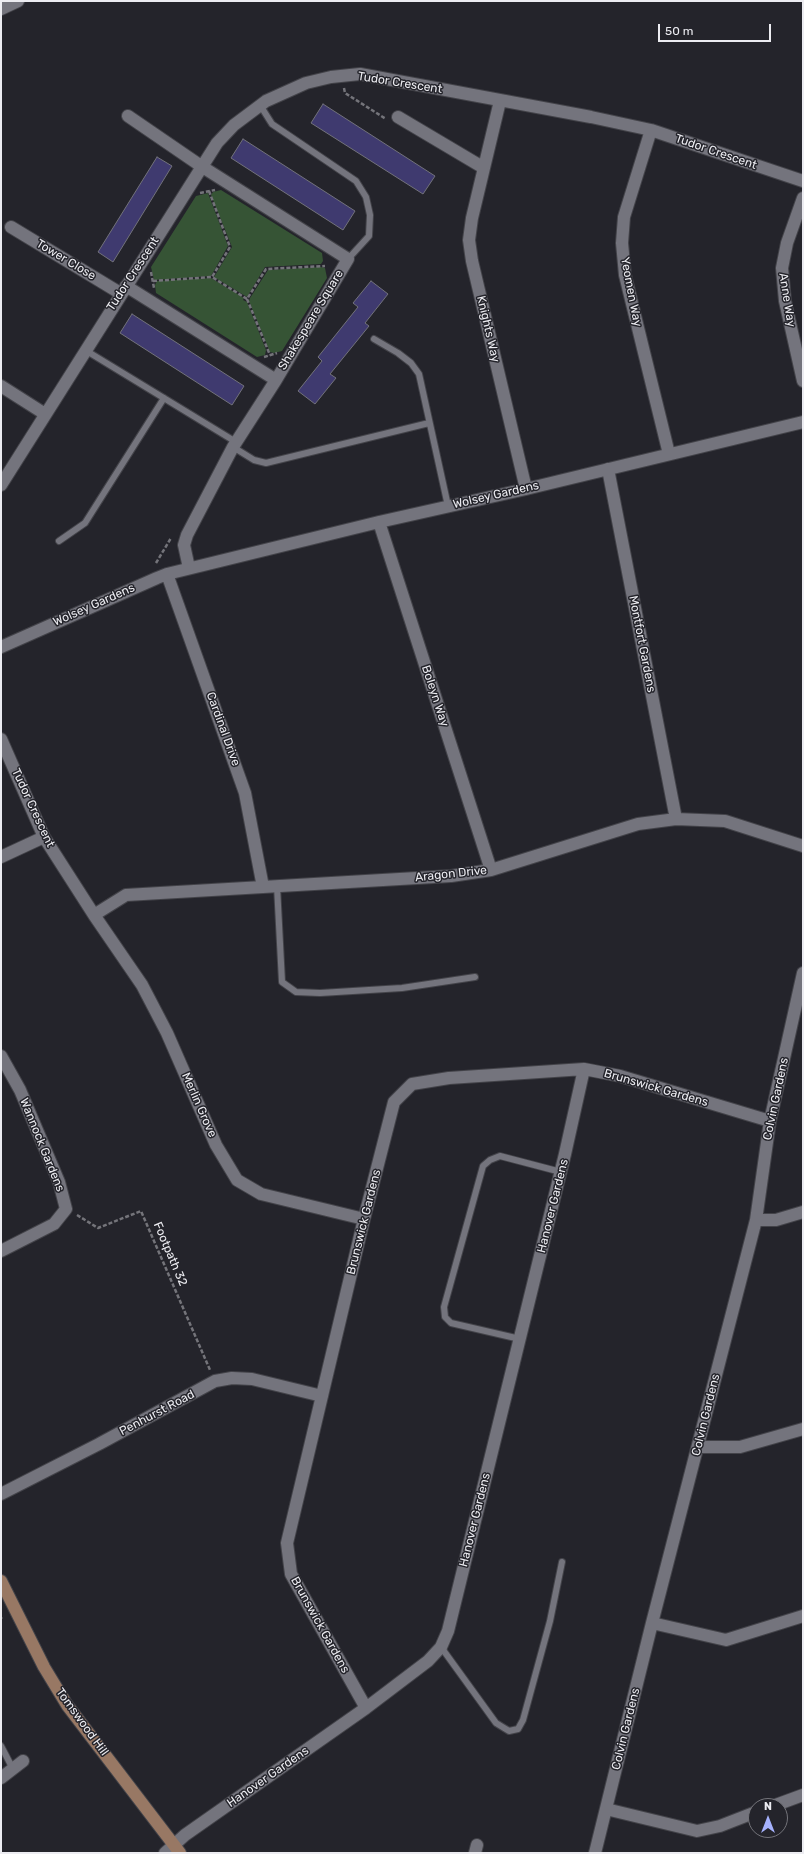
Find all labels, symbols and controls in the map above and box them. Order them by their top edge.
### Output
scale bar [660,16,773,42]
text: 50 m [665,24,693,38]
street label: Tudor Crescent [357,69,443,97]
street label: Tudor Crescent [673,131,759,173]
street label: Tudor Crescent [104,234,162,314]
street label: Tower Close [34,237,98,283]
street label: Yeomen Way [617,256,645,328]
street label: Shakespeare Square [275,267,347,373]
street label: Anne Way [776,272,798,328]
street label: Knights Way [473,294,503,364]
street label: Wolsey Gardens [452,478,540,512]
street label: Wolsey Gardens [51,581,137,629]
street label: Montfort Gardens [626,594,658,694]
street label: Boleyn Way [418,664,452,728]
street label: Cardinal Drive [203,690,243,768]
street label: Tudor Crescent [8,766,58,850]
street label: Aragon Drive [414,863,488,885]
street label: Colvin Gardens [760,1056,792,1142]
street label: Brunswick Gardens [602,1066,710,1110]
street label: Merlin Grove [178,1070,220,1140]
street label: Wannock Gardens [17,1096,67,1194]
street label: Hanover Gardens [534,1158,572,1254]
street label: Brunswick Gardens [344,1168,384,1276]
street label: Footpath 32 [150,1220,190,1288]
street label: Colvin Gardens [689,1372,723,1458]
street label: Penhurst Road [117,1387,197,1439]
street label: Hanover Gardens [456,1472,494,1568]
street label: Brunswick Gardens [288,1574,352,1676]
street label: Tomswood Hill [53,1685,111,1759]
street label: Colvin Gardens [609,1686,643,1772]
street label: Hanover Gardens [224,1743,312,1811]
north arrow [748,1798,788,1838]
text: N [764,1800,772,1813]

